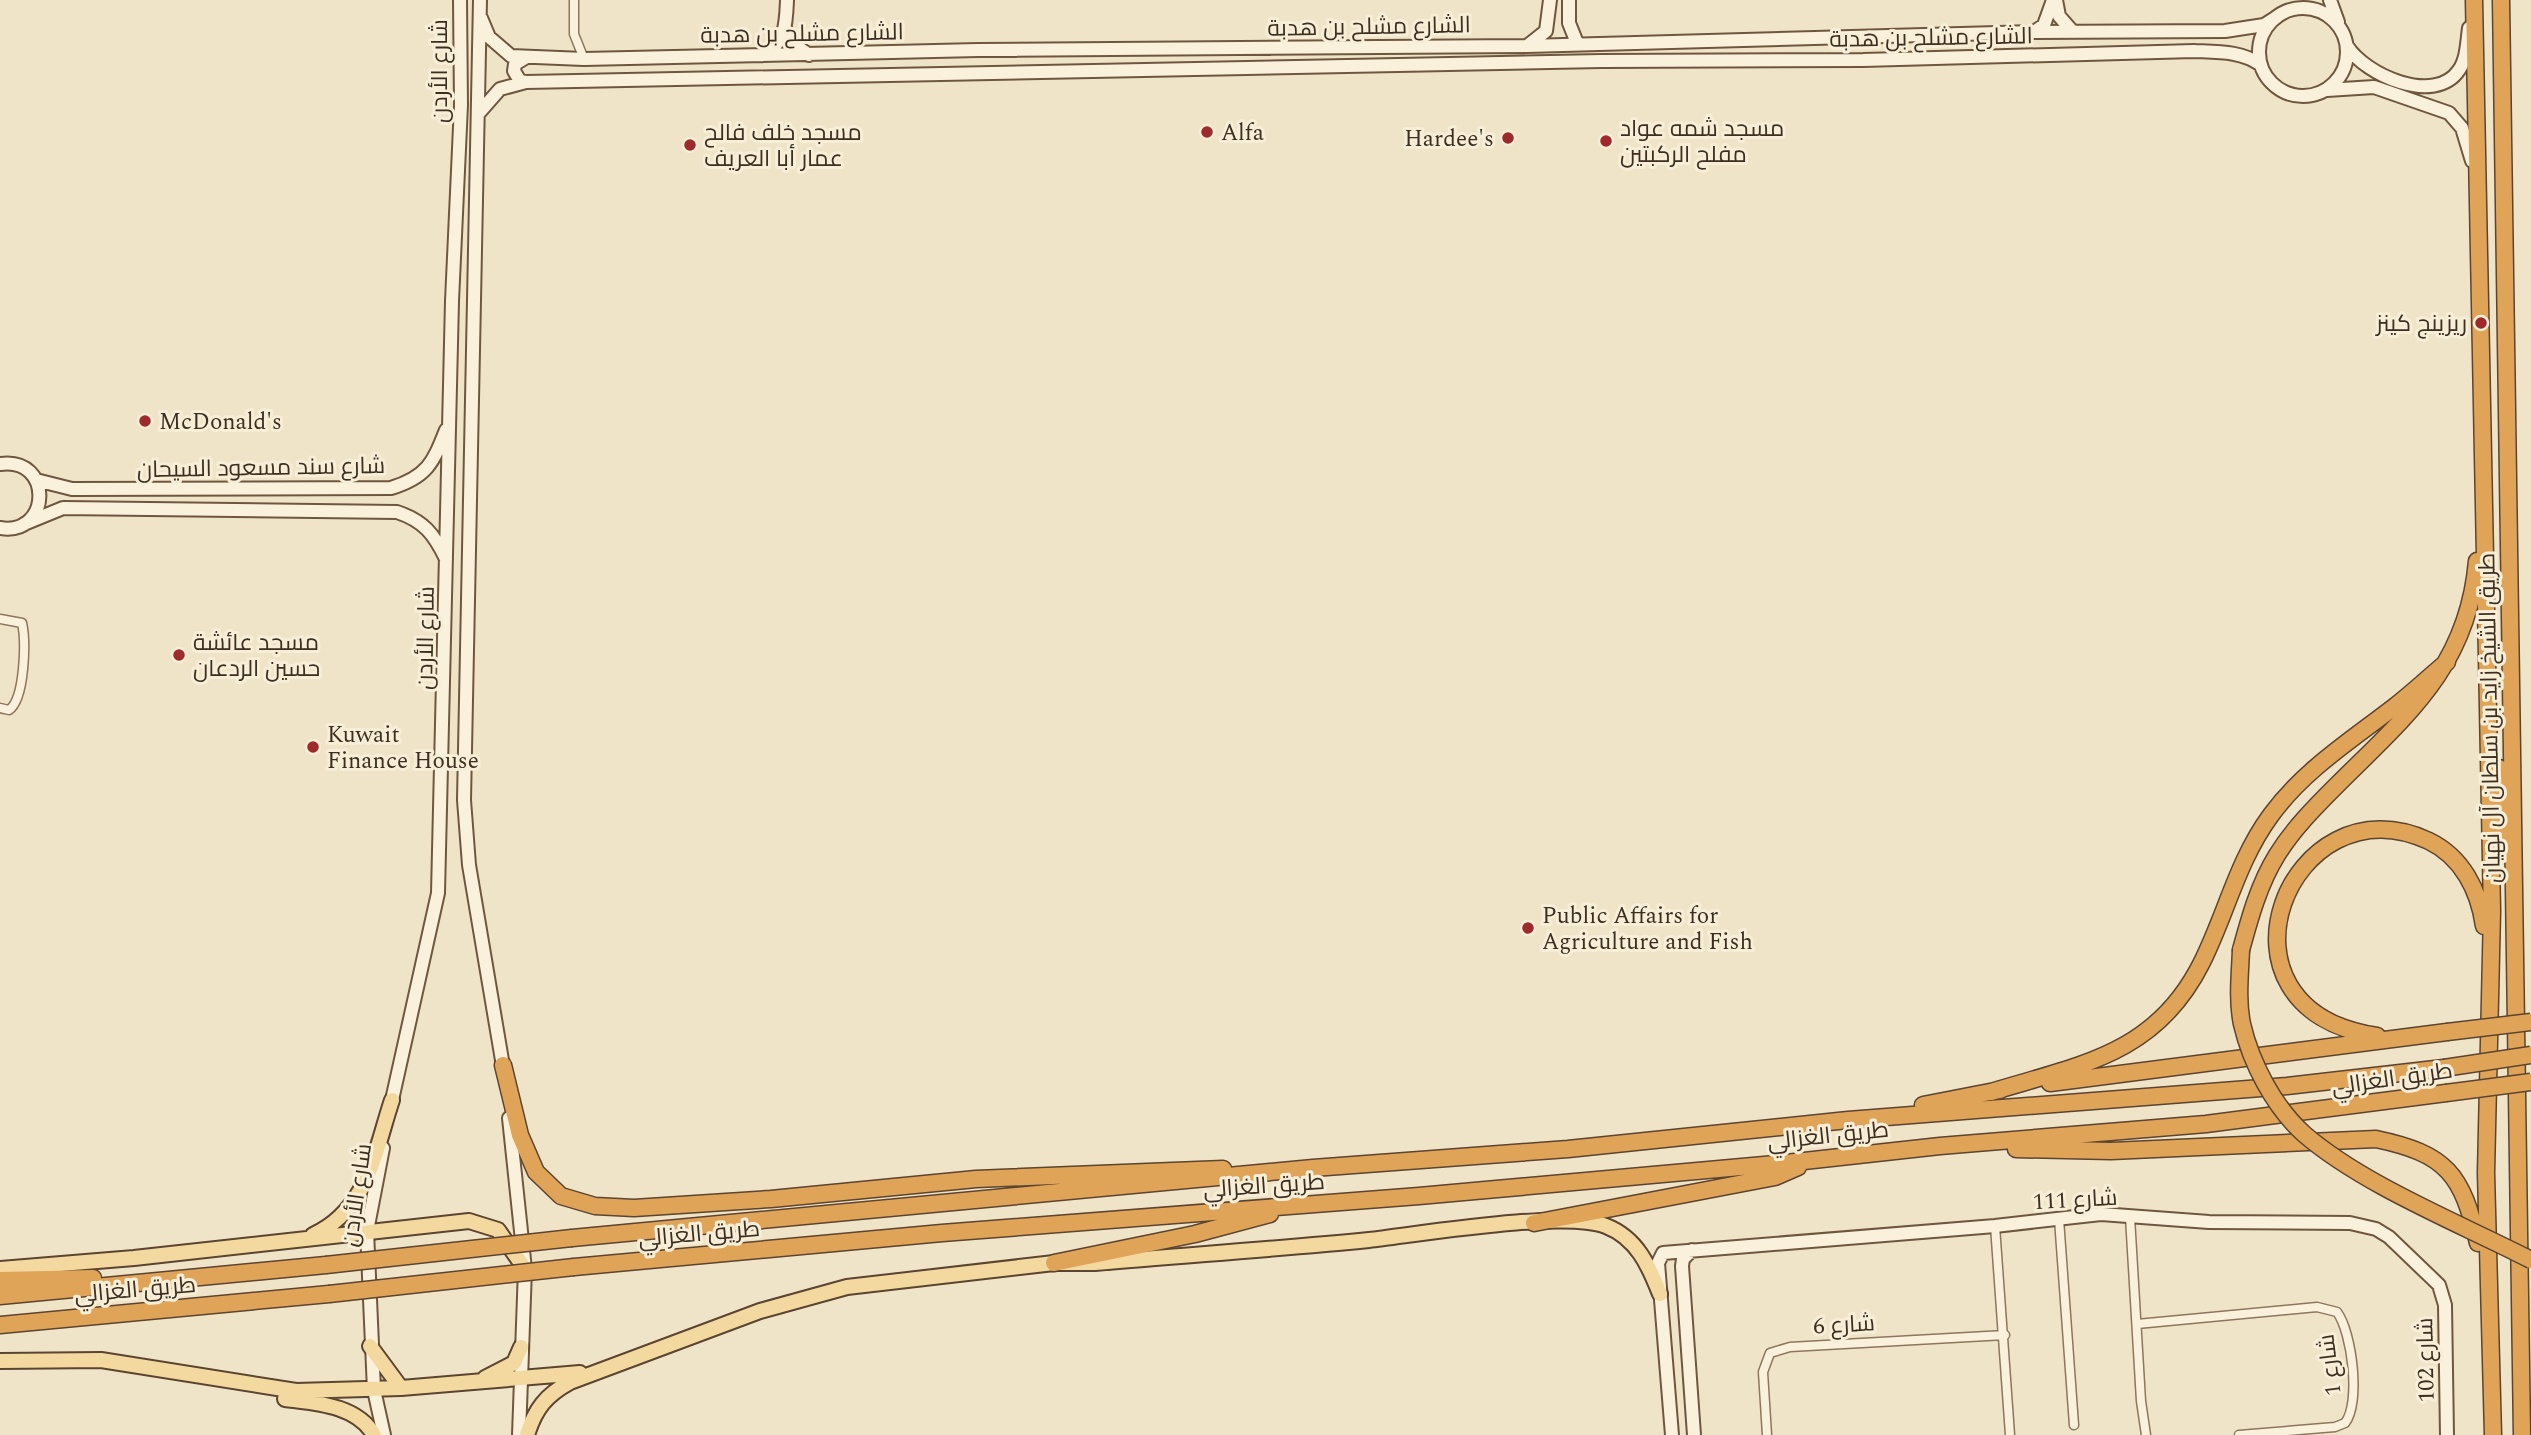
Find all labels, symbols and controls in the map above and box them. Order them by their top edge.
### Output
street label: الشارع مشلح بن هدبة [1267,8,1471,47]
street label: الشارع مشلح بن هدبة [700,15,904,54]
street label: شارع الأردن [423,19,458,123]
street label: الشارع مشلح بن هدبة [1829,19,2033,58]
place label: مسجد شمه عواد مفلح الركبتين [1620,112,1784,173]
place label: مسجد خلف فالح عمار أبا العريف [704,116,862,177]
place label: Alfa [1221,116,1264,151]
place label: Hardee's [1404,122,1494,157]
marker: Alfa [1199,124,1215,140]
marker: Hardee's [1500,130,1516,146]
marker: مسجد شمه عواد مفلح الركبتين [1598,133,1614,149]
marker: مسجد خلف فالح عمار أبا العريف [682,137,698,153]
place label: ريزينج كينز [2374,307,2467,342]
marker: ريزينج كينز [2473,315,2489,331]
place label: McDonald's [159,405,282,440]
marker: McDonald's [137,413,153,429]
street label: شارع سند مسعود السيحان [136,449,386,488]
street label: طريق الشيخ زايد بن سلطان آل نهيان [2470,552,2511,884]
street label: شارع الأردن [408,586,445,690]
place label: مسجد عائشة حسين الردعان [193,626,320,687]
marker: مسجد عائشة حسين الردعان [171,647,187,663]
place label: Kuwait Finance House [327,718,479,779]
marker: Kuwait Finance House [305,739,321,755]
place label: Public Affairs for Agriculture and Fish [1542,899,1753,960]
marker: Public Affairs for Agriculture and Fish [1520,920,1536,936]
street label: طريق الغزالي [2329,1054,2455,1105]
street label: طريق الغزالي [1766,1113,1891,1160]
street label: شارع الأردن [333,1141,382,1249]
street label: طريق الغزالي [1202,1165,1326,1208]
street label: شارع 111 [2032,1181,2118,1220]
street label: طريق الغزالي [637,1212,761,1257]
street label: طريق الغزالي [73,1268,197,1313]
street label: شارع 6 [1812,1306,1876,1345]
street label: شارع 102 [2408,1317,2445,1403]
street label: شارع 1 [2309,1332,2352,1398]

